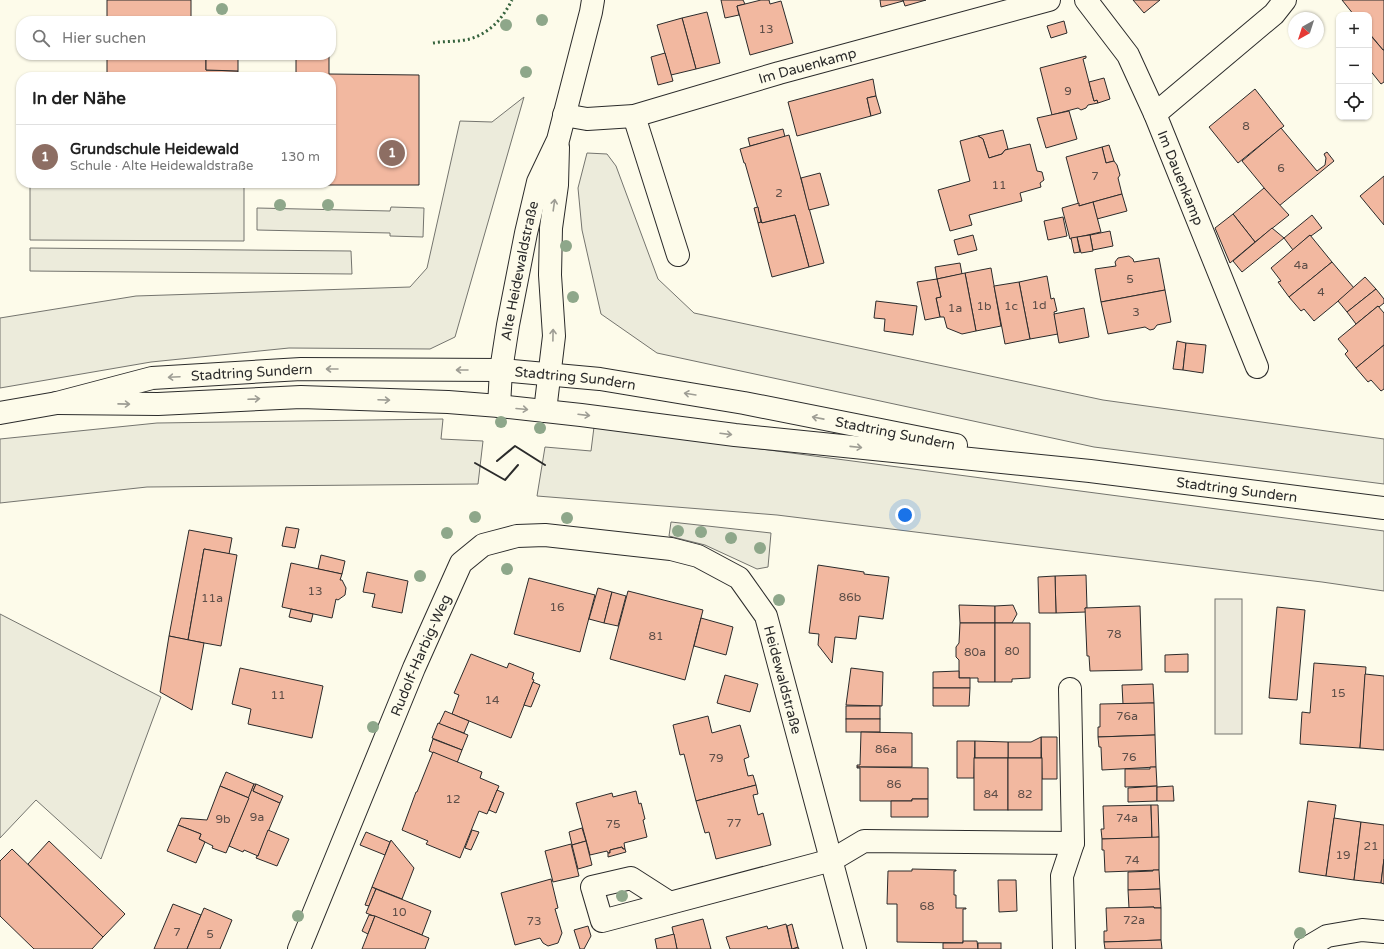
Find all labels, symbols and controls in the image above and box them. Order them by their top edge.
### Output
north arrow [1288,12,1324,48]
map controls [1336,12,1372,120]
button: + [1336,12,1372,48]
search box [16,16,336,60]
house number: 13 [758,22,774,36]
icon: search [30,27,52,49]
text: Hier suchen [62,29,146,47]
street label: Im Dauenkamp [756,44,858,87]
button: − [1336,48,1372,84]
house number: 9 [1064,84,1072,98]
button: locate [1336,84,1372,120]
text: In der Nähe [32,88,126,109]
house number: 8 [1242,119,1250,133]
street label: Im Dauenkamp [1154,128,1208,228]
pin: 1 [379,138,405,168]
text: Grundschule Heidewald [70,140,239,158]
text: 1 [41,149,49,165]
text: 130 m [280,149,320,165]
text: Schule · Alte Heidewaldstraße [70,158,253,174]
house number: 6 [1277,161,1285,175]
house number: 7 [1091,169,1099,183]
house number: 11 [991,178,1007,192]
house number: 2 [775,186,783,200]
street label: Alte Heidewaldstraße [497,199,542,342]
one-way arrow [551,199,558,212]
house number: 4a [1294,258,1308,272]
house number: 5 [1126,272,1134,286]
house number: 4 [1317,285,1325,299]
house number: 1d [1031,298,1047,312]
house number: 1b [976,299,992,313]
house number: 1c [1004,299,1018,313]
house number: 1a [948,301,962,315]
house number: 3 [1132,305,1140,319]
one-way arrow [550,329,557,342]
street label: Stadtring Sundern [190,360,313,384]
street label: Stadtring Sundern [514,363,637,393]
one-way arrow [326,366,339,373]
one-way arrow [456,366,469,374]
one-way arrow [168,373,181,381]
one-way arrow [684,390,697,398]
one-way arrow [247,396,260,403]
one-way arrow [377,396,390,404]
one-way arrow [117,400,130,408]
one-way arrow [515,405,528,412]
one-way arrow [577,411,590,419]
one-way arrow [812,413,825,421]
street label: Stadtring Sundern [834,413,957,453]
one-way arrow [719,430,732,438]
one-way arrow [849,444,862,451]
street label: Stadtring Sundern [1175,473,1298,506]
your location [895,505,915,525]
house number: 13 [307,584,323,598]
house number: 86b [839,590,861,604]
house number: 11a [201,591,223,605]
street label: Rudolf-Harbig-Weg [387,592,454,719]
house number: 16 [549,600,565,614]
street label: Heidewaldstraße [760,624,806,736]
house number: 78 [1106,627,1122,641]
house number: 81 [648,629,664,643]
house number: 80 [1004,644,1020,658]
house number: 80a [964,645,986,659]
house number: 15 [1330,686,1346,700]
house number: 11 [270,688,286,702]
house number: 14 [484,693,500,707]
house number: 76a [1116,709,1138,723]
house number: 86a [875,742,897,756]
house number: 76 [1121,750,1137,764]
house number: 79 [708,751,724,765]
house number: 86 [886,777,902,791]
house number: 84 [983,787,999,801]
house number: 82 [1017,787,1033,801]
house number: 12 [445,792,461,806]
house number: 9a [250,810,264,824]
house number: 74a [1116,811,1138,825]
house number: 9b [215,812,231,826]
house number: 77 [726,816,742,830]
house number: 75 [605,817,621,831]
house number: 21 [1363,839,1379,853]
house number: 19 [1335,848,1351,862]
house number: 74 [1124,853,1140,867]
house number: 68 [919,899,935,913]
house number: 10 [391,905,407,919]
house number: 72a [1123,913,1145,927]
house number: 73 [526,914,542,928]
house number: 7 [173,925,181,939]
house number: 5 [206,927,214,941]

